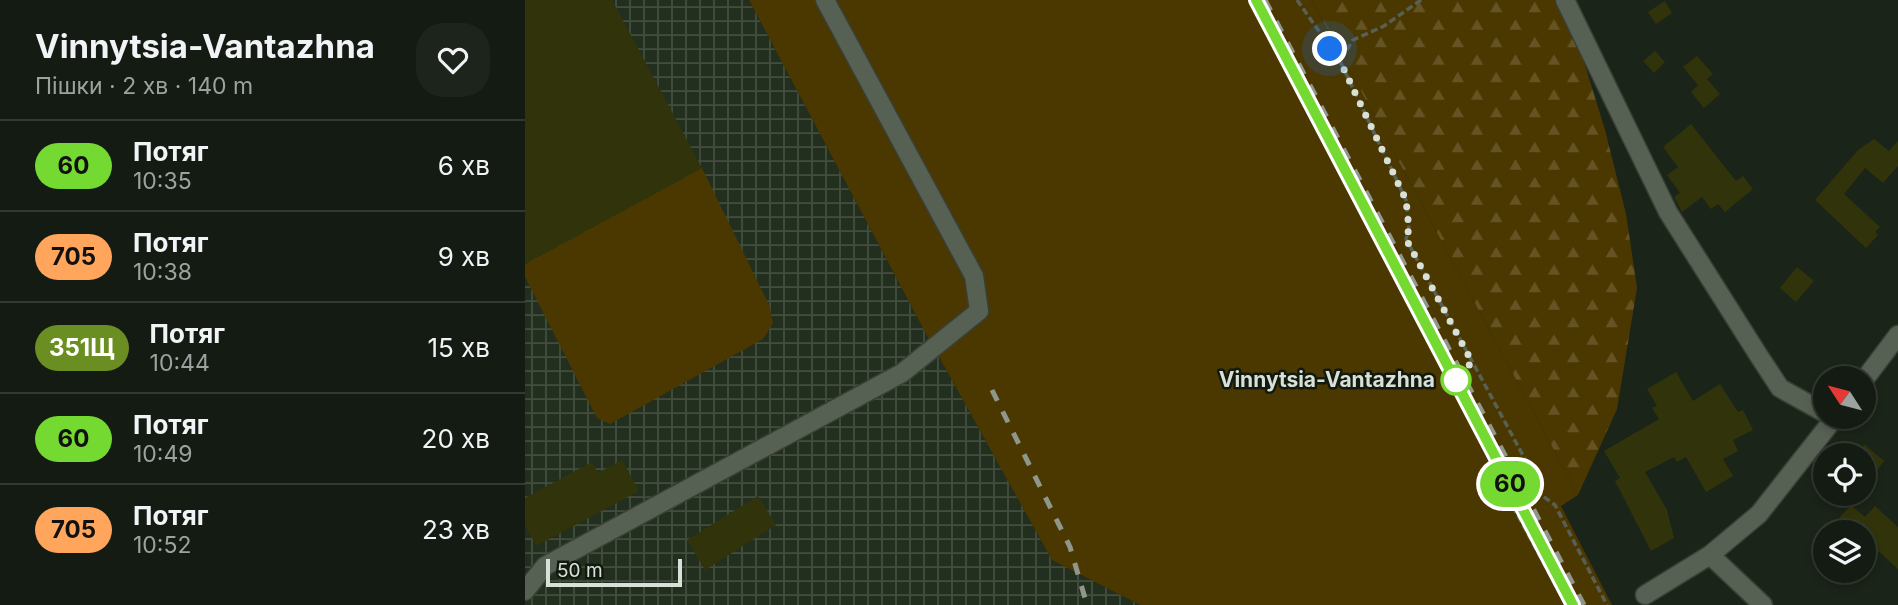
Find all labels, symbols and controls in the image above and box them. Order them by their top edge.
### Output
button: heart [416,23,490,97]
text: Vinnytsia-Vantazhna [35,26,375,66]
your location [1312,31,1347,66]
text: Пішки · 2 хв · 140 m [35,72,253,100]
text: Потяг [133,136,208,167]
text: 6 хв [438,150,490,181]
text: 60 [58,151,89,180]
text: 10:35 [133,167,192,195]
text: Потяг [133,227,208,258]
text: 9 хв [438,241,490,272]
text: 705 [51,242,96,271]
text: 10:38 [133,258,192,286]
text: Потяг [150,318,225,349]
text: 15 хв [427,332,490,363]
text: 351Щ [49,333,115,362]
text: 10:44 [150,349,210,377]
marker: Vinnytsia-Vantazhna [1441,365,1471,395]
north arrow [1813,366,1876,429]
map controls [1813,366,1876,583]
place label: Vinnytsia-Vantazhna [1219,367,1435,392]
text: Потяг [133,409,208,440]
text: 20 хв [422,423,490,454]
text: 60 [58,424,89,453]
text: 10:49 [133,440,193,468]
button: locate [1813,443,1876,506]
line badge: 60 [1479,461,1541,507]
text: 60 [1494,469,1526,498]
text: Потяг [133,500,208,531]
text: 23 хв [422,514,490,545]
text: 705 [51,515,96,544]
button: layers [1813,520,1876,583]
text: 10:52 [133,531,192,559]
scale bar [546,556,683,588]
text: 50 m [557,559,603,582]

